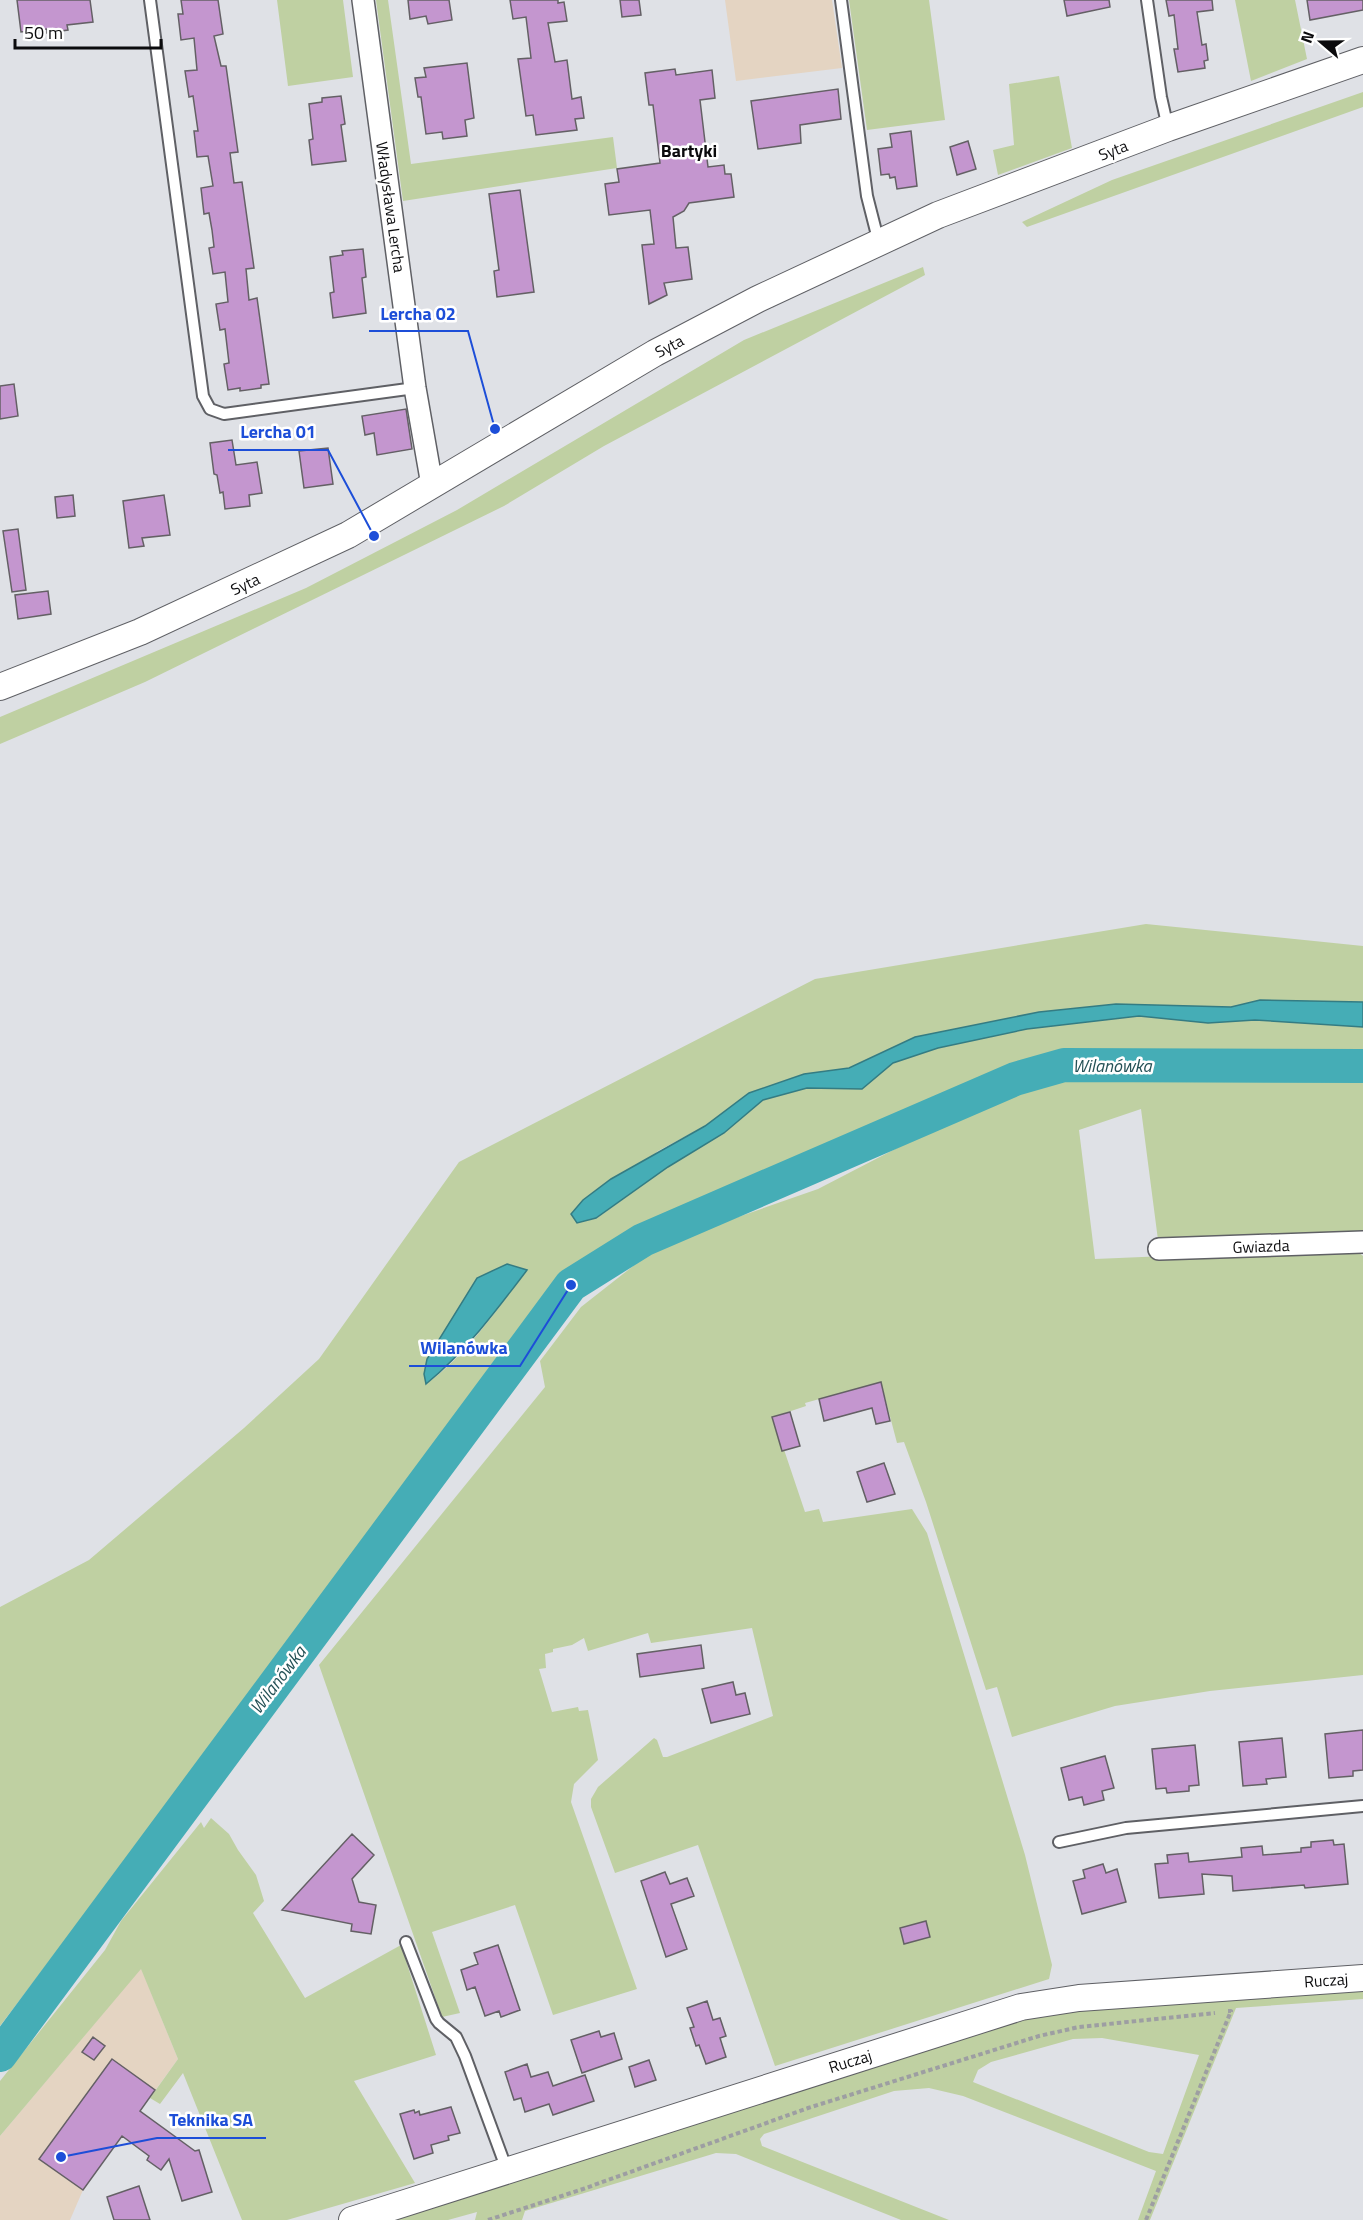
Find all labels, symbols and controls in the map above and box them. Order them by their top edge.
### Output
scale bar [15,12,160,50]
north arrow [1291,12,1351,72]
text: 50 m [24,19,63,46]
text: N [1294,28,1320,46]
street label: Syta [1095,133,1131,167]
district label: Bartyki [661,137,717,164]
street label: Władysława Lercha [370,140,412,274]
callout: Lercha 02 [369,295,468,331]
text: Lercha 02 [380,300,456,327]
street label: Syta [650,328,688,364]
callout: Lercha 01 [228,414,328,450]
text: Lercha 01 [240,418,316,445]
street label: Syta [226,567,264,601]
water label: Wilanówka [1072,1052,1153,1079]
street label: Gwiazda [1232,1233,1290,1259]
callout: Wilanówka [409,1330,520,1366]
text: Wilanówka [420,1334,508,1361]
water label: Wilanówka [243,1639,313,1719]
street label: Ruczaj [1303,1966,1349,1994]
street label: Ruczaj [825,2043,875,2079]
callout: Teknika SA [157,2102,266,2138]
text: Teknika SA [169,2106,253,2133]

